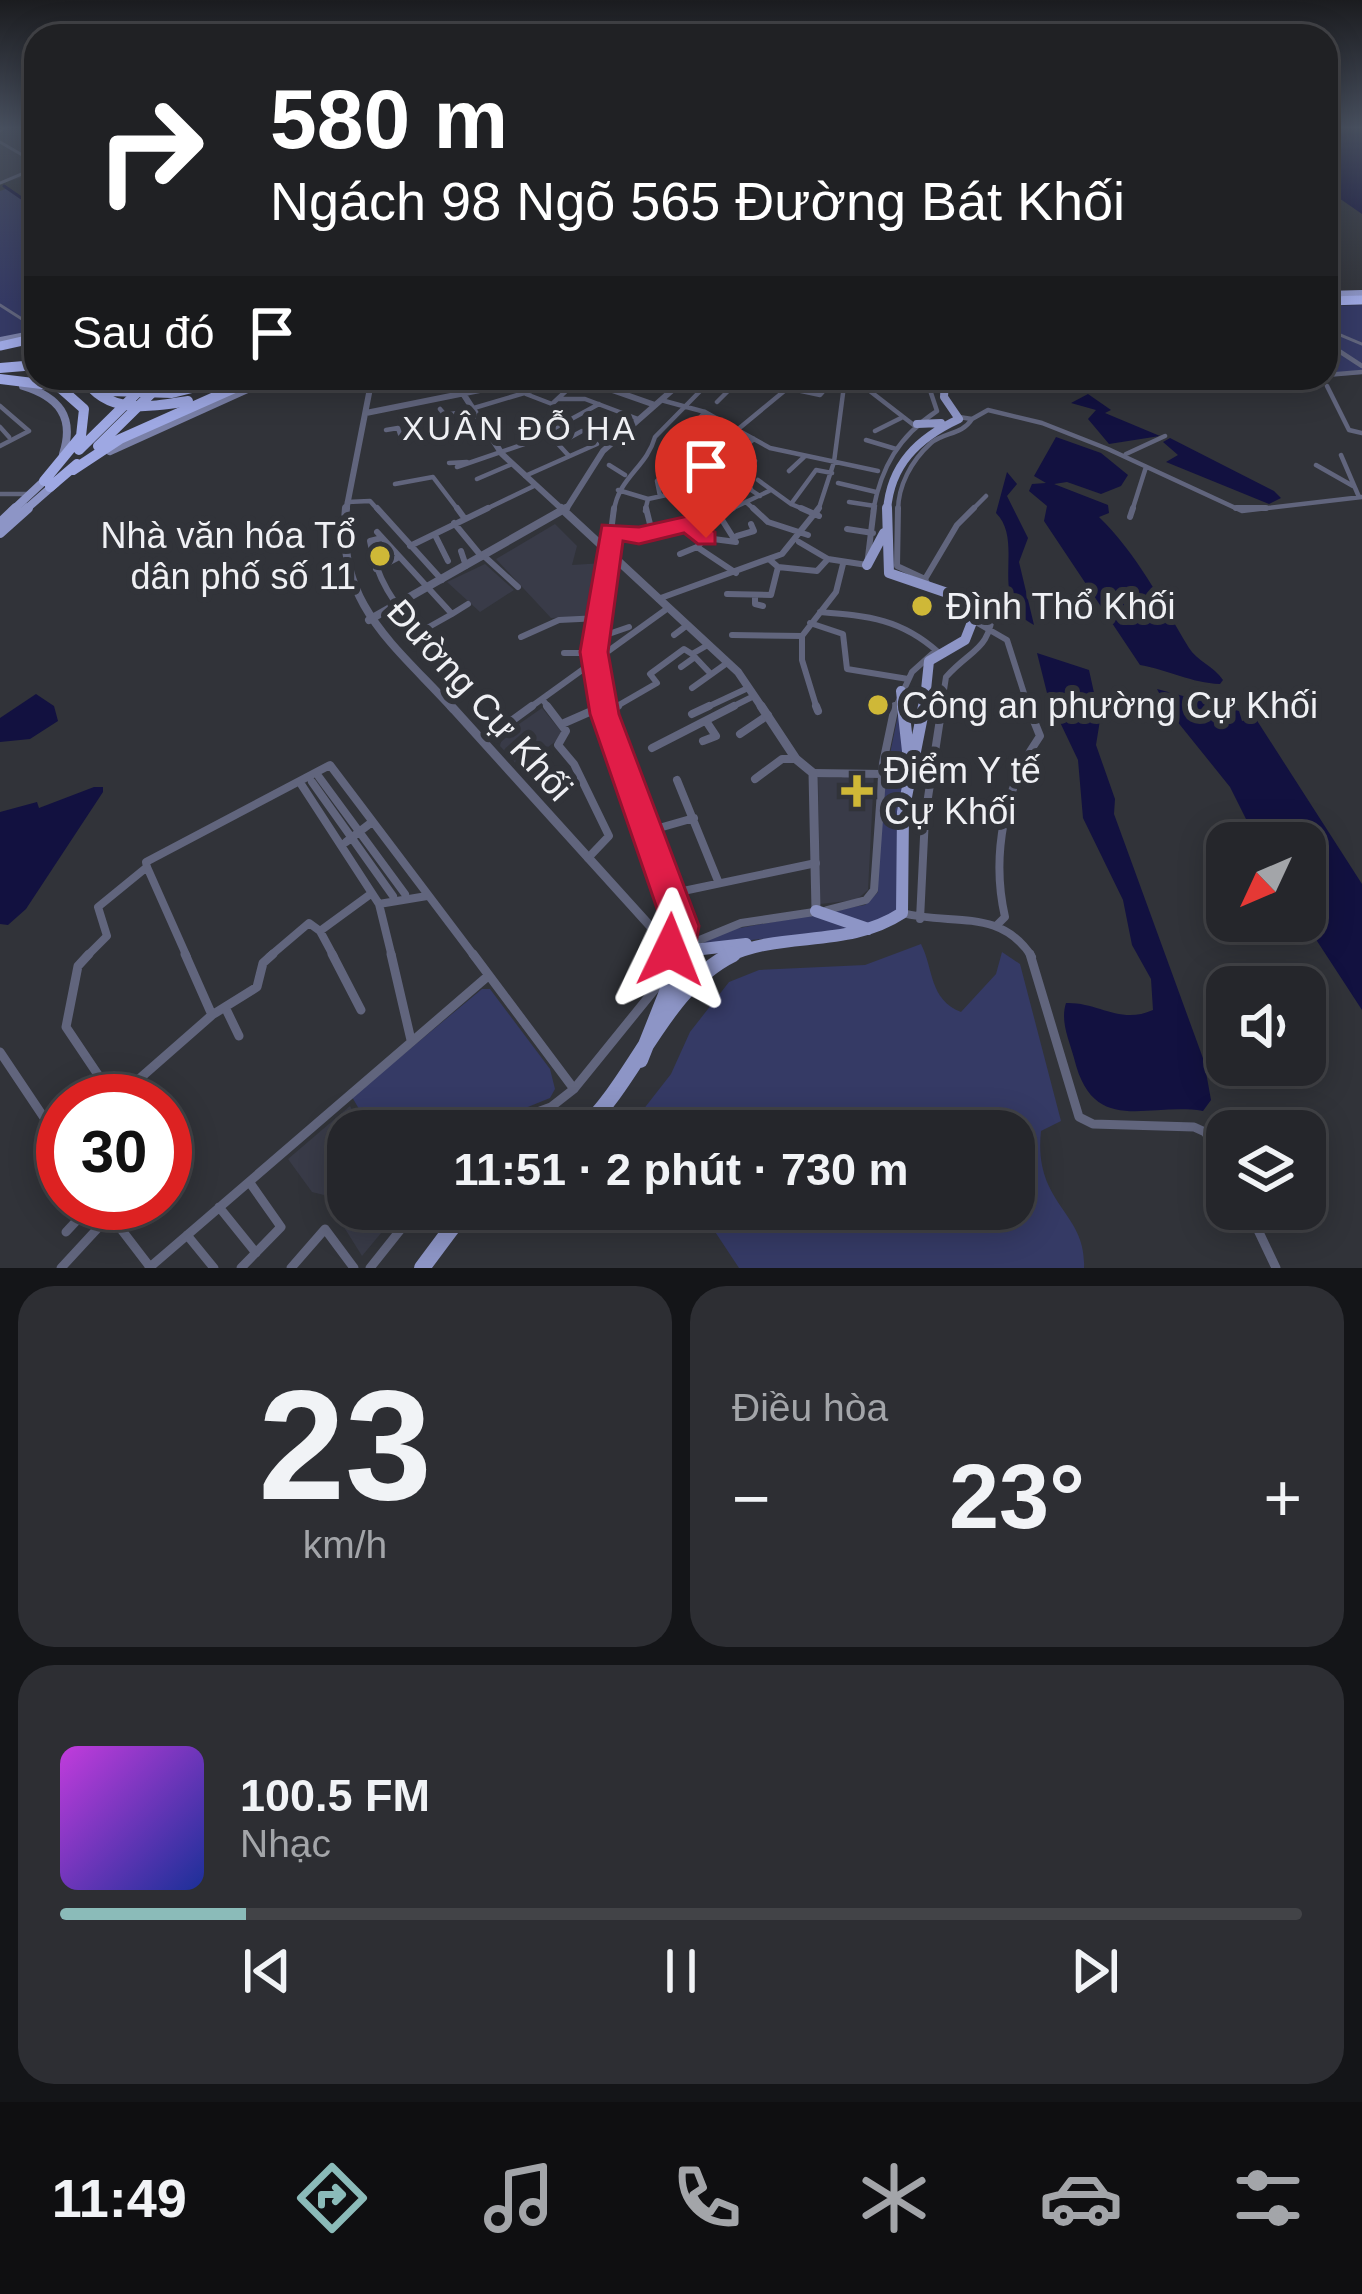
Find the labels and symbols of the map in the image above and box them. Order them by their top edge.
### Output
district label: XUÂN ĐỖ HẠ [402,410,638,447]
pin [655,415,757,538]
place label: Nhà văn hóa Tổ dân phố số 11 [100,515,356,597]
marker: Nhà văn hóa Tổ dân phố số 11 [367,543,393,569]
place label: Đình Thổ Khối [946,586,1175,627]
street label: Đường Cự Khối [379,591,581,809]
marker: Đình Thổ Khối [909,593,935,619]
place label: Công an phường Cự Khối [902,685,1318,726]
marker: Công an phường Cự Khối [865,692,891,718]
place label: Điểm Y tế Cự Khối [884,750,1041,832]
marker: Điểm Y tế Cự Khối [841,775,873,807]
north arrow [1206,822,1326,942]
position arrow [607,887,733,1013]
speed limit sign: 30 [36,1074,192,1230]

